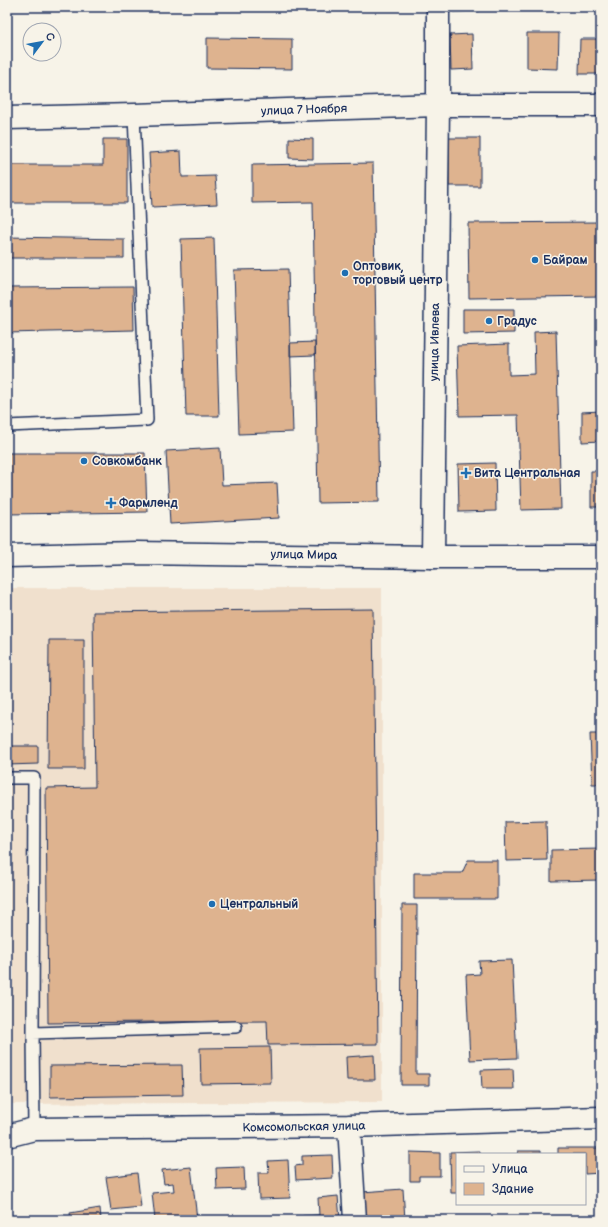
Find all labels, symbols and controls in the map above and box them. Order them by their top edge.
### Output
north arrow [22,22,62,62]
text: С [43,30,58,44]
street label: улица 7 Ноября [261,101,348,119]
place label: Байрам [543,253,588,268]
marker: Байрам [530,255,540,265]
place label: Оптовик, торговый центр [353,259,443,288]
marker: Оптовик, торговый центр [340,268,350,278]
street label: улица Ивлева [427,303,443,381]
place label: Градус [497,314,537,329]
marker: Градус [484,316,494,326]
place label: Совкомбанк [92,454,162,469]
marker: Совкомбанк [79,456,89,466]
place label: Вита Центральная [474,466,581,481]
marker: Вита Центральная [461,468,471,478]
place label: Фармленд [119,496,179,511]
marker: Фармленд [106,498,116,508]
street label: улица Мира [270,547,338,563]
place label: Центральный [220,897,298,912]
marker: Центральный [207,899,217,909]
street label: Комсомольская улица [242,1118,366,1136]
legend [456,1153,586,1205]
text: Улица [492,1162,528,1177]
text: Здание [492,1182,534,1197]

